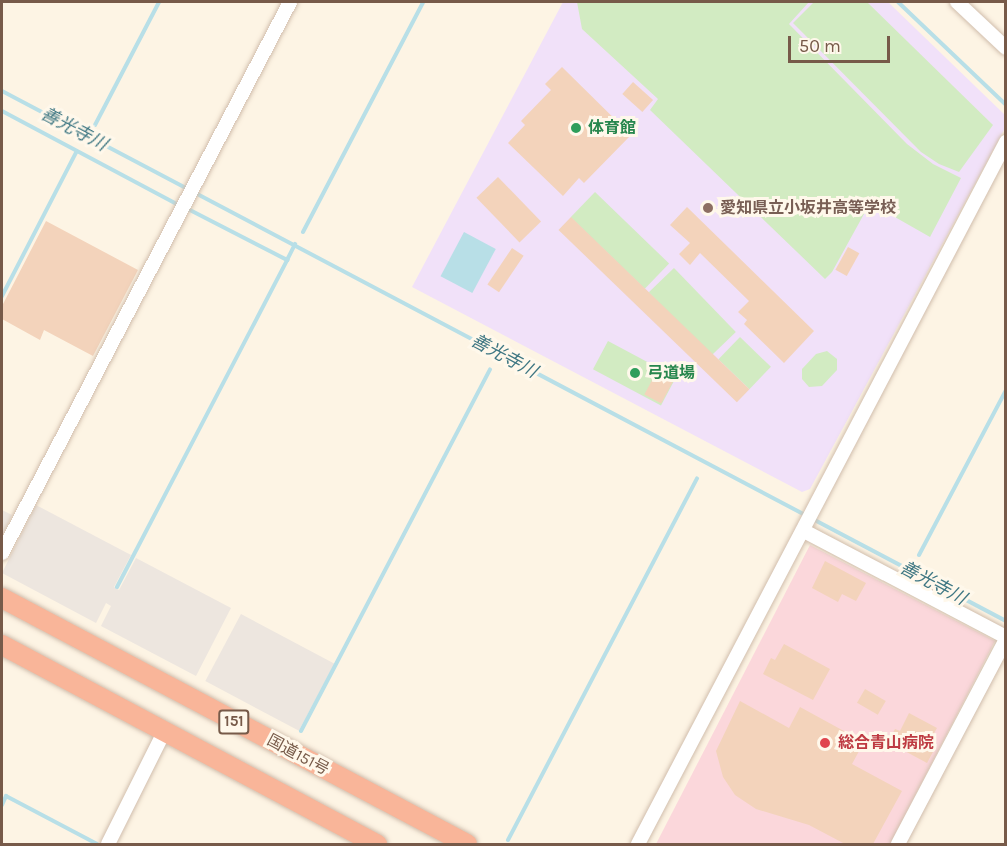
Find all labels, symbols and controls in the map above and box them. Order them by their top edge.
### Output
scale bar [791,24,893,62]
text: 50 m [799,35,841,57]
water label: 善光寺川 [37,103,111,155]
place label: 体育館 [588,118,636,138]
marker: 体育館 [569,121,583,135]
place label: 愛知県立小坂井高等学校 [720,198,896,218]
marker: 愛知県立小坂井高等学校 [701,201,715,215]
water label: 善光寺川 [467,330,541,382]
place label: 弓道場 [647,363,695,383]
marker: 弓道場 [628,366,642,380]
water label: 善光寺川 [896,557,970,609]
road number: 151 [218,710,250,734]
street label: 国道151号 [264,731,332,779]
place label: 総合青山病院 [838,733,934,753]
marker: 総合青山病院 [816,734,834,752]

